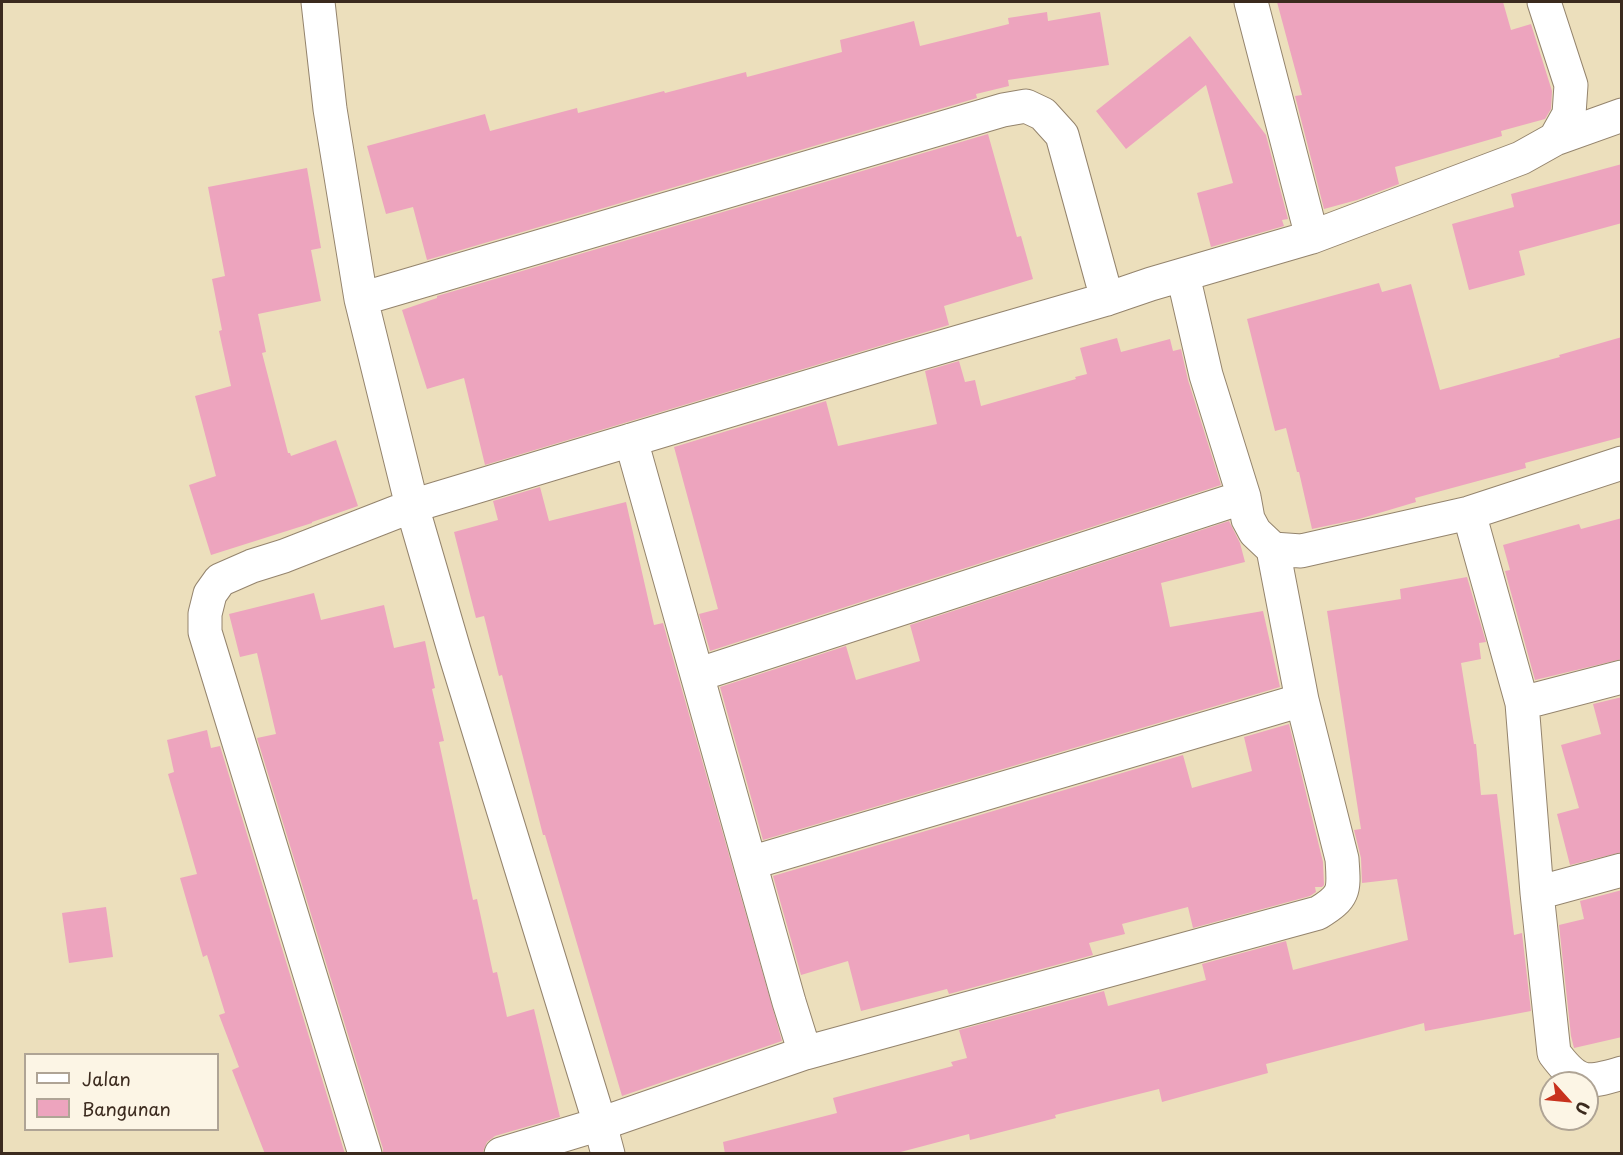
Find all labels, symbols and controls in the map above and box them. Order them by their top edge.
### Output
legend [24,1053,219,1131]
text: Jalan [82,1065,131,1092]
north arrow [1539,1071,1599,1131]
text: Bangunan [82,1095,171,1122]
text: U [1570,1097,1597,1119]

